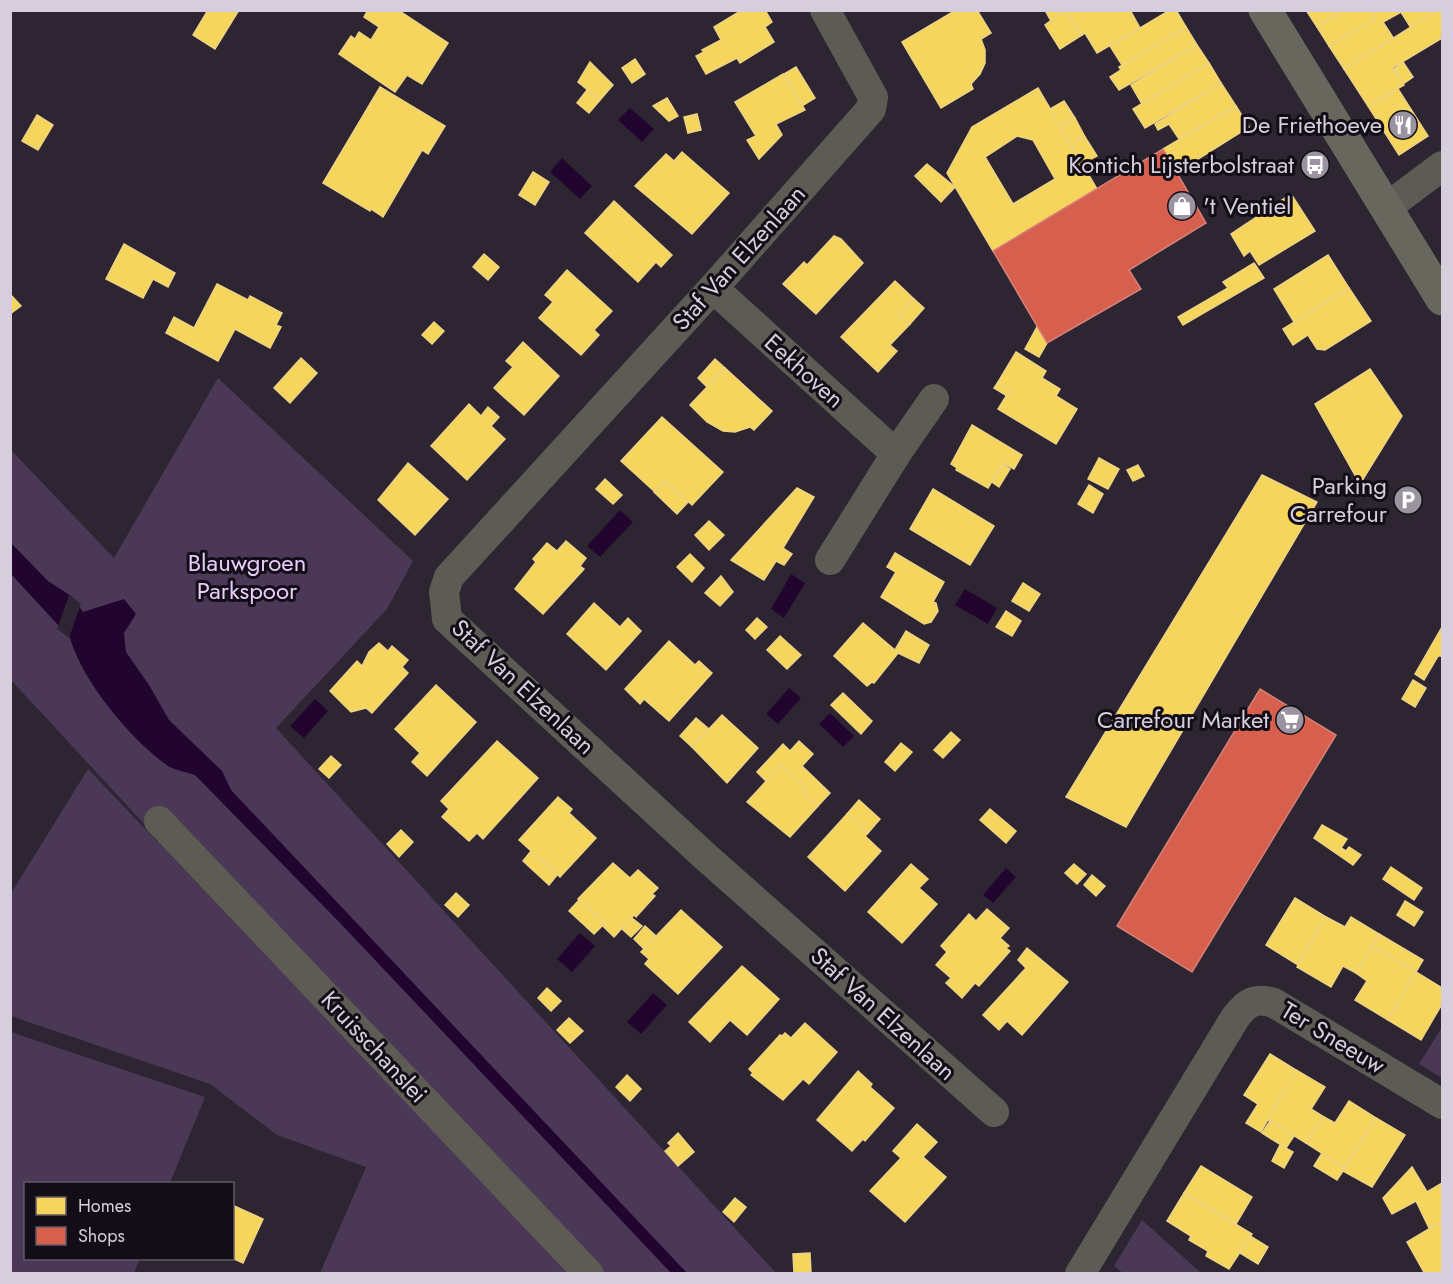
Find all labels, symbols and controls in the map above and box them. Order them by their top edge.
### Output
place label: De Friethoeve [1242,107,1382,142]
restaurant icon: De Friethoeve [1387,109,1419,141]
place label: Kontich Lijsterbolstraat [1068,147,1294,182]
bus stop icon: Kontich Lijsterbolstraat [1299,149,1331,181]
street label: Staf Van Elzenlaan [664,177,813,338]
place label: 't Ventiel [1203,188,1292,223]
shop icon: 't Ventiel [1166,190,1198,222]
street label: Eekhoven [757,325,852,416]
place label: Parking Carrefour [1290,468,1388,531]
parking icon: Parking Carrefour [1392,484,1424,516]
park label: Blauwgroen Parkspoor [188,545,306,608]
street label: Staf Van Elzenlaan [444,611,603,762]
place label: Carrefour Market [1097,702,1269,737]
supermarket icon: Carrefour Market [1274,704,1306,736]
street label: Staf Van Elzenlaan [803,939,964,1088]
street label: Kruisschanslei [313,983,436,1111]
street label: Ter Sneeuw [1275,993,1393,1083]
legend [24,1182,234,1260]
text: Homes [78,1193,131,1219]
text: Shops [78,1223,125,1249]

